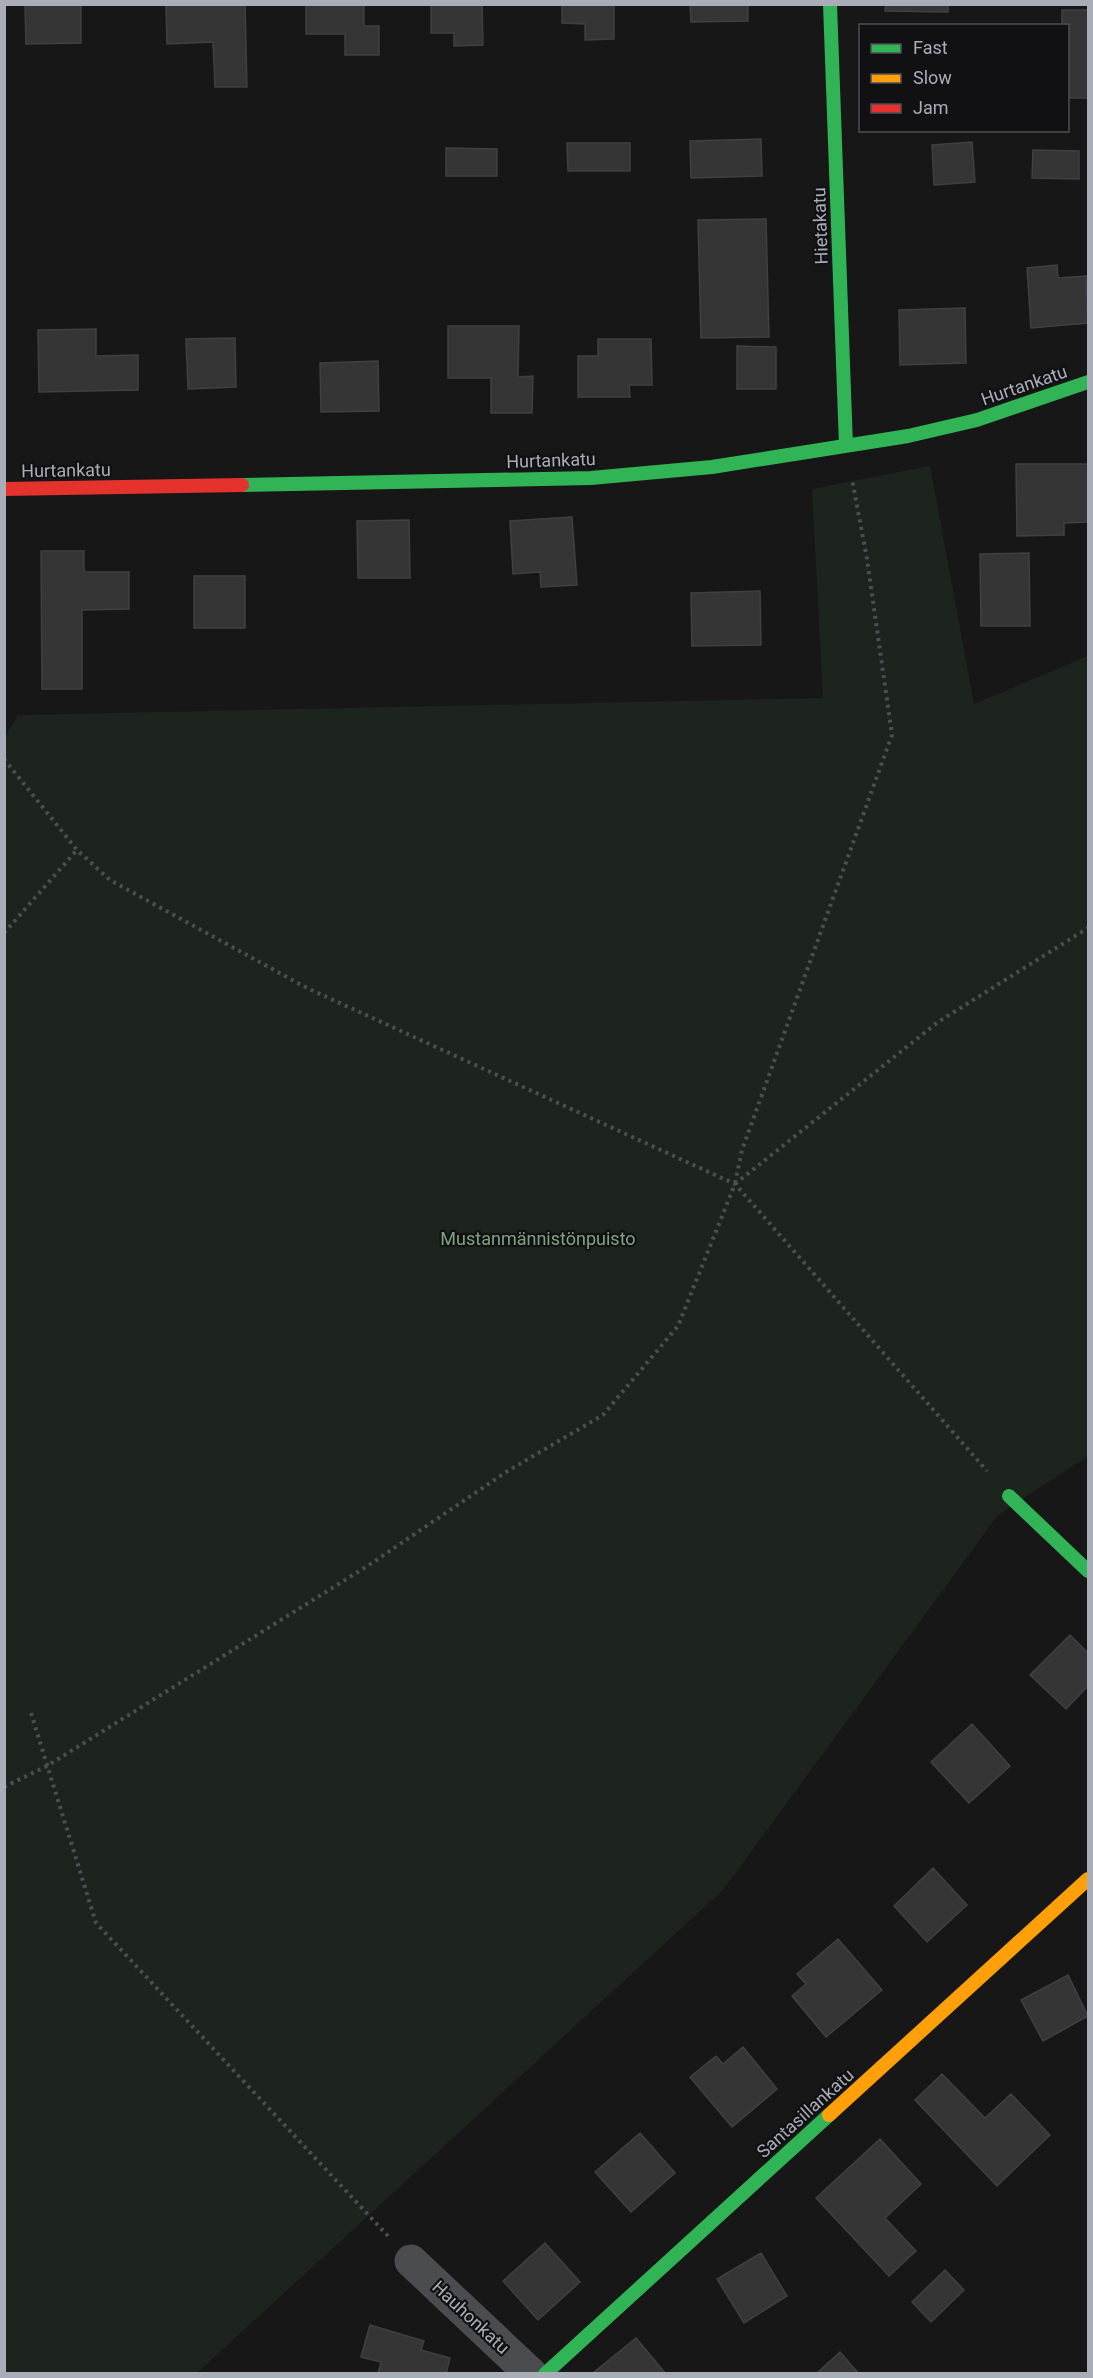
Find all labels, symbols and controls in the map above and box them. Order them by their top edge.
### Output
legend [859,24,1069,132]
text: Fast [913,37,948,58]
text: Slow [913,67,952,88]
text: Jam [913,97,949,118]
street label: Hietakatu [808,187,832,265]
street label: Hurtankatu [978,360,1070,410]
street label: Hurtankatu [506,448,596,472]
street label: Hurtankatu [21,459,111,481]
park label: Mustanmännistönpuisto [440,1228,636,1249]
street label: Santasillankatu [752,2064,858,2162]
street label: Hauhonkatu [428,2276,514,2358]

